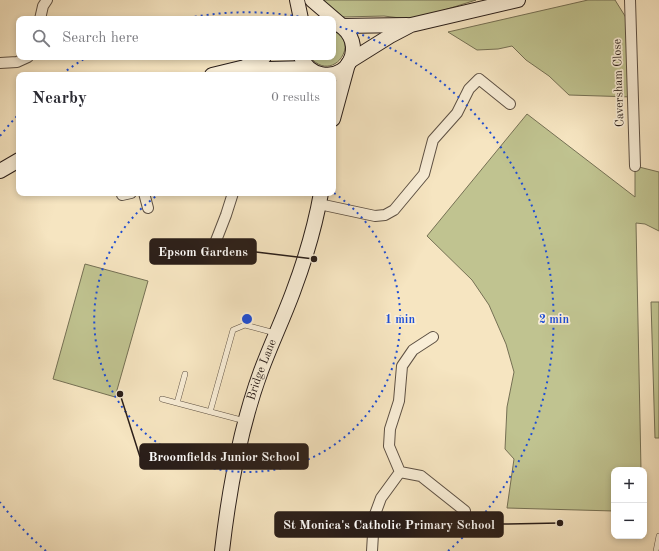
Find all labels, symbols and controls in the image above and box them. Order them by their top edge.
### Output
search box [16,16,336,60]
icon: search [30,27,52,49]
text: Search here [62,31,139,46]
street label: Caversham Close [611,38,627,127]
text: Nearby [32,90,87,107]
text: 0 results [271,91,320,104]
callout: Epsom Gardens [150,239,256,264]
text: Epsom Gardens [158,246,248,259]
centre of rings [240,312,254,326]
text: 1 min [385,314,415,326]
text: 2 min [539,314,569,326]
street label: Bridge Lane [246,337,279,402]
callout: Broomfields Junior School [140,444,308,469]
text: Broomfields Junior School [148,451,300,464]
map controls [611,467,647,539]
button: + [611,467,647,503]
button: − [611,503,647,539]
callout: St Monica's Catholic Primary School [275,512,503,537]
text: St Monica's Catholic Primary School [283,519,495,532]

